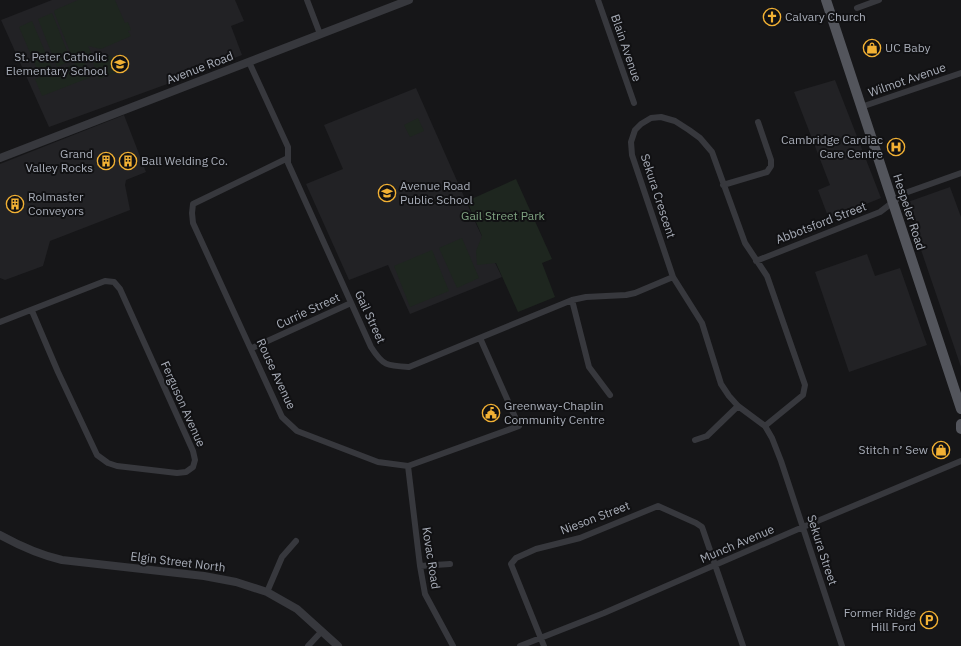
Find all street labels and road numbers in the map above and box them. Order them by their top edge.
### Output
street label: Blain Avenue [608,12,645,84]
street label: Avenue Road [164,48,235,87]
street label: Wilmot Avenue [866,59,948,100]
street label: Sekura Crescent [638,152,679,240]
street label: Hespeler Road [890,172,929,252]
street label: Abbotsford Street [773,198,868,247]
street label: Gail Street [352,288,389,346]
street label: Currie Street [274,289,342,332]
street label: Rouse Avenue [254,336,300,412]
street label: Ferguson Avenue [158,358,209,449]
street label: Nieson Street [558,497,632,538]
street label: Sekura Street [804,513,841,587]
street label: Munch Avenue [697,521,777,566]
street label: Kovac Road [419,526,444,590]
street label: Elgin Street North [130,548,226,575]

